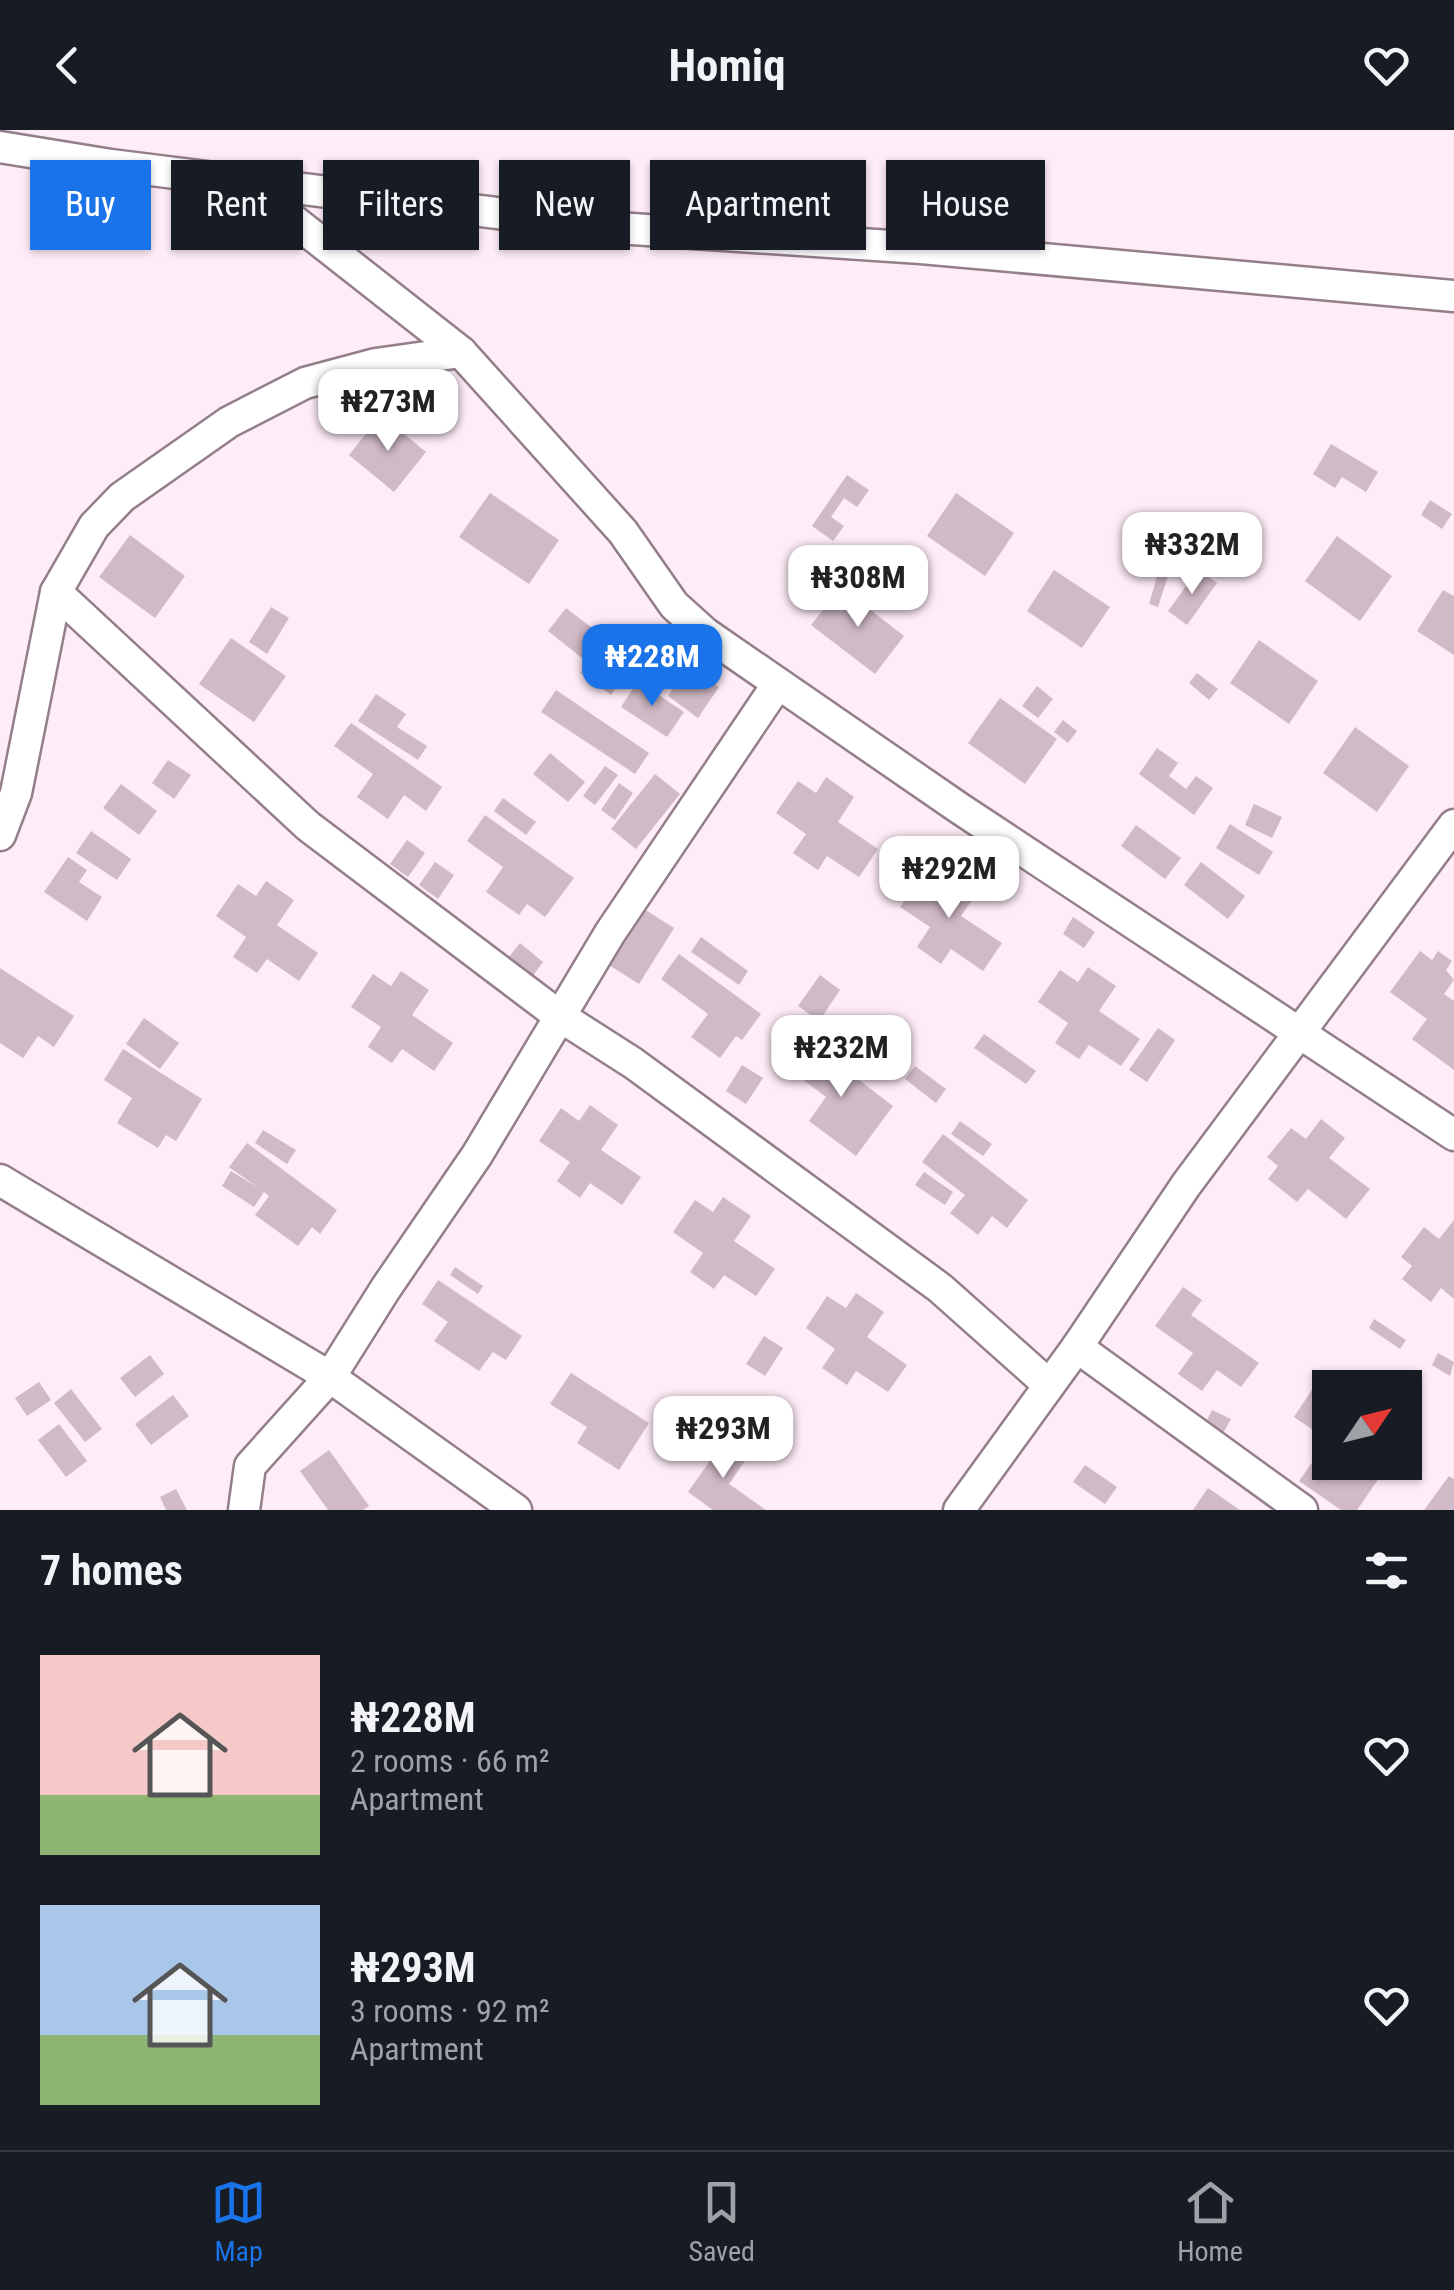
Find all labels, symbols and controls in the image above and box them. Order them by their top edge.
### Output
icon: back [40,38,95,93]
icon: heart [1359,38,1414,93]
text: Homiq [668,39,786,92]
chip: Buy [30,160,151,250]
chip: Rent [171,160,303,250]
chip: Filters [323,160,479,250]
chip: New [499,160,630,250]
chip: Apartment [650,160,866,250]
chip: House [886,160,1045,250]
pin: ₦273M [318,369,458,454]
text: ₦273M [340,382,436,420]
pin: ₦332M [1122,512,1262,597]
text: ₦332M [1144,525,1240,563]
pin: ₦308M [788,545,928,630]
text: ₦308M [810,558,906,596]
pin: ₦228M [582,624,722,709]
text: ₦228M [604,637,700,675]
pin: ₦292M [879,836,1019,921]
text: ₦292M [901,849,997,887]
pin: ₦232M [771,1015,911,1100]
text: ₦232M [793,1028,889,1066]
north arrow [1312,1370,1422,1480]
map controls [1312,1370,1422,1480]
pin: ₦293M [653,1396,793,1481]
text: ₦293M [675,1409,771,1447]
icon: filters [1359,1543,1414,1598]
text: 7 homes [40,1546,183,1595]
text: ₦228M [350,1693,476,1742]
icon: home [120,1695,240,1815]
icon: heart [1359,1728,1414,1783]
text: 2 rooms · 66 m² [350,1742,549,1780]
text: Apartment [350,1780,484,1818]
text: ₦293M [350,1943,476,1992]
icon: home [120,1945,240,2065]
icon: heart [1359,1978,1414,2033]
text: 3 rooms · 92 m² [350,1992,549,2030]
text: Apartment [350,2030,484,2068]
tab: Map [211,2175,266,2268]
tab: Saved [688,2175,755,2268]
tab: Home [1177,2175,1243,2268]

